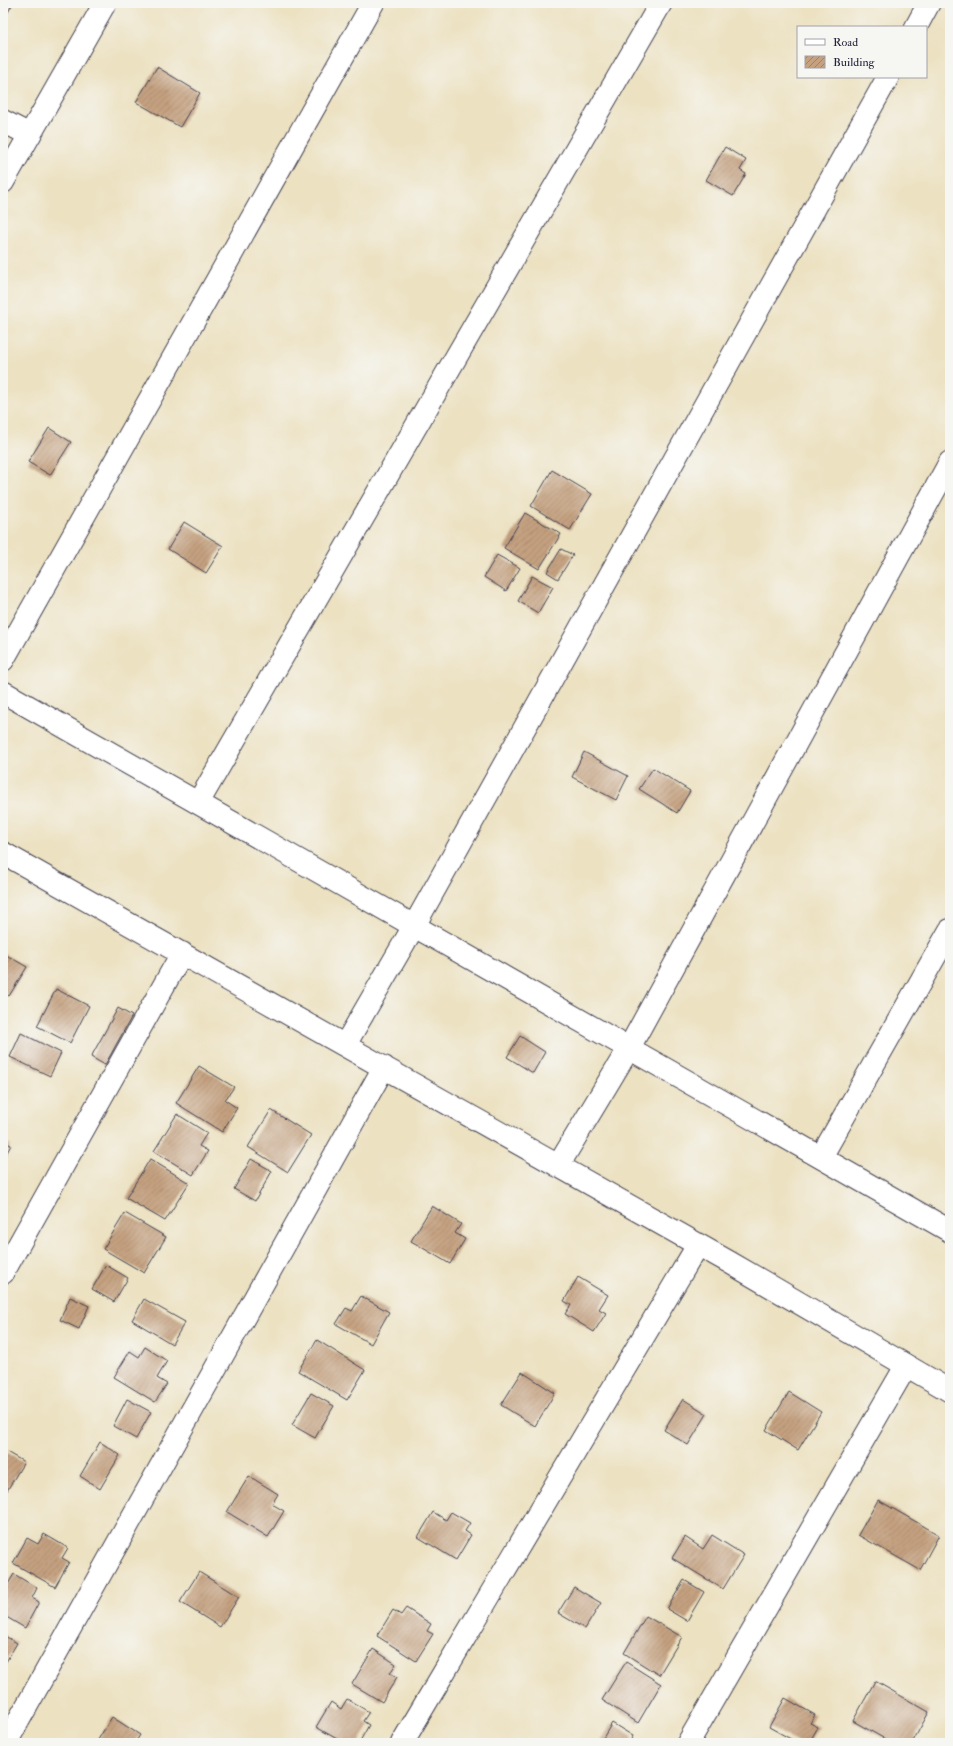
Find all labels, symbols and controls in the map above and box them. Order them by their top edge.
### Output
legend [797,26,927,78]
text: Road [833,35,858,50]
text: Building [833,55,876,70]

